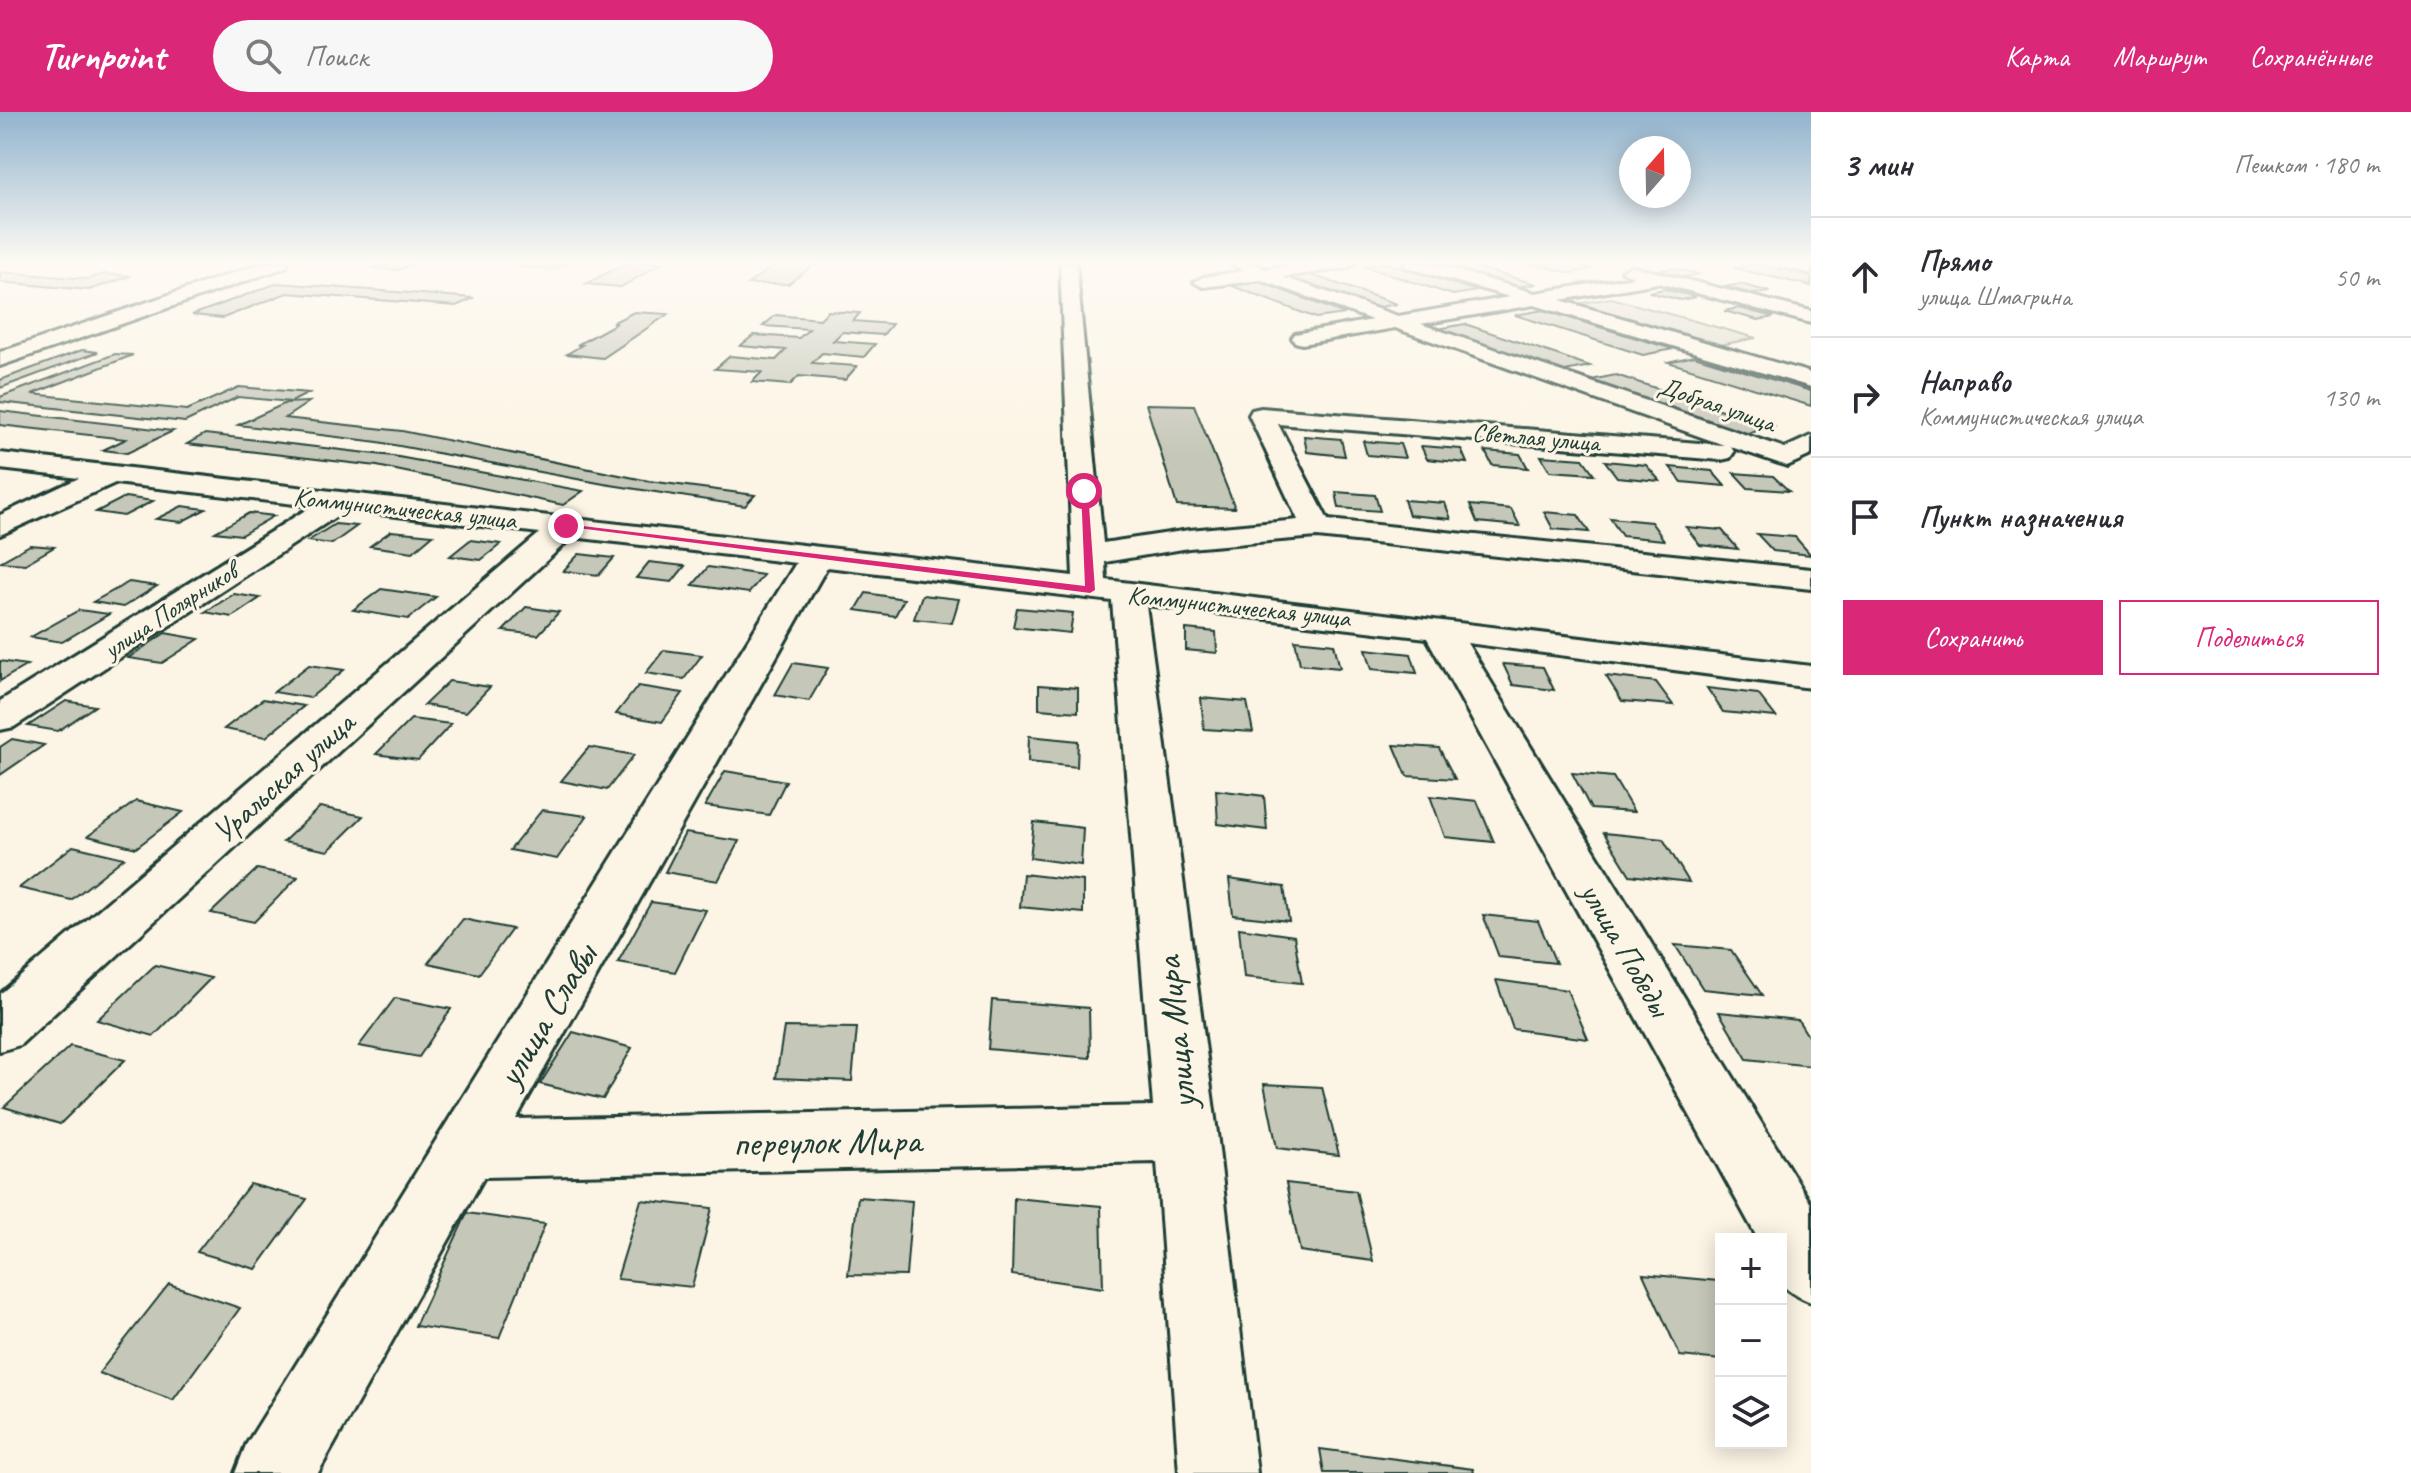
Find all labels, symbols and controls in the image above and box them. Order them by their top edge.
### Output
search box [213,20,773,92]
text: Turnpoint [40,33,165,80]
icon: search [241,34,285,78]
text: Поиск [305,37,368,75]
text: Карта [2005,39,2069,74]
text: Маршрут [2113,39,2205,74]
text: Сохранённые [2249,39,2371,74]
north arrow [1619,136,1691,208]
text: 3 мин [1843,143,1912,186]
text: Пешком · 180 m [2234,148,2379,181]
text: Прямо [1919,242,1990,280]
icon: ahead [1843,255,1887,299]
text: 50 m [2335,261,2379,294]
text: улица Шмагрина [1919,280,2071,313]
text: Направо [1919,362,2011,400]
street label: Добрая улица [1654,369,1782,441]
icon: right [1843,375,1887,419]
text: 130 m [2323,381,2379,414]
text: Коммунистическая улица [1919,400,2143,433]
street label: Светлая улица [1471,415,1603,460]
route start [1066,473,1102,509]
street label: Коммунистическая улица [292,480,520,537]
icon: arrive [1843,495,1887,539]
text: Пункт назначения [1919,498,2122,536]
route end [548,508,584,544]
street label: улица Полярников [95,552,249,667]
street label: Коммунистическая улица [1126,578,1354,635]
button: Сохранить [1843,600,2103,675]
button: Поделиться [2119,600,2379,675]
street label: Уральская улица [204,701,365,852]
street label: улица Победы [1570,873,1681,1025]
street label: улица Славы [484,933,609,1097]
street label: улица Мира [1144,952,1207,1113]
street label: переулок Мира [732,1116,925,1167]
map controls [1715,1233,1787,1449]
button: + [1715,1233,1787,1305]
button: − [1715,1305,1787,1377]
button: layers [1715,1377,1787,1449]

